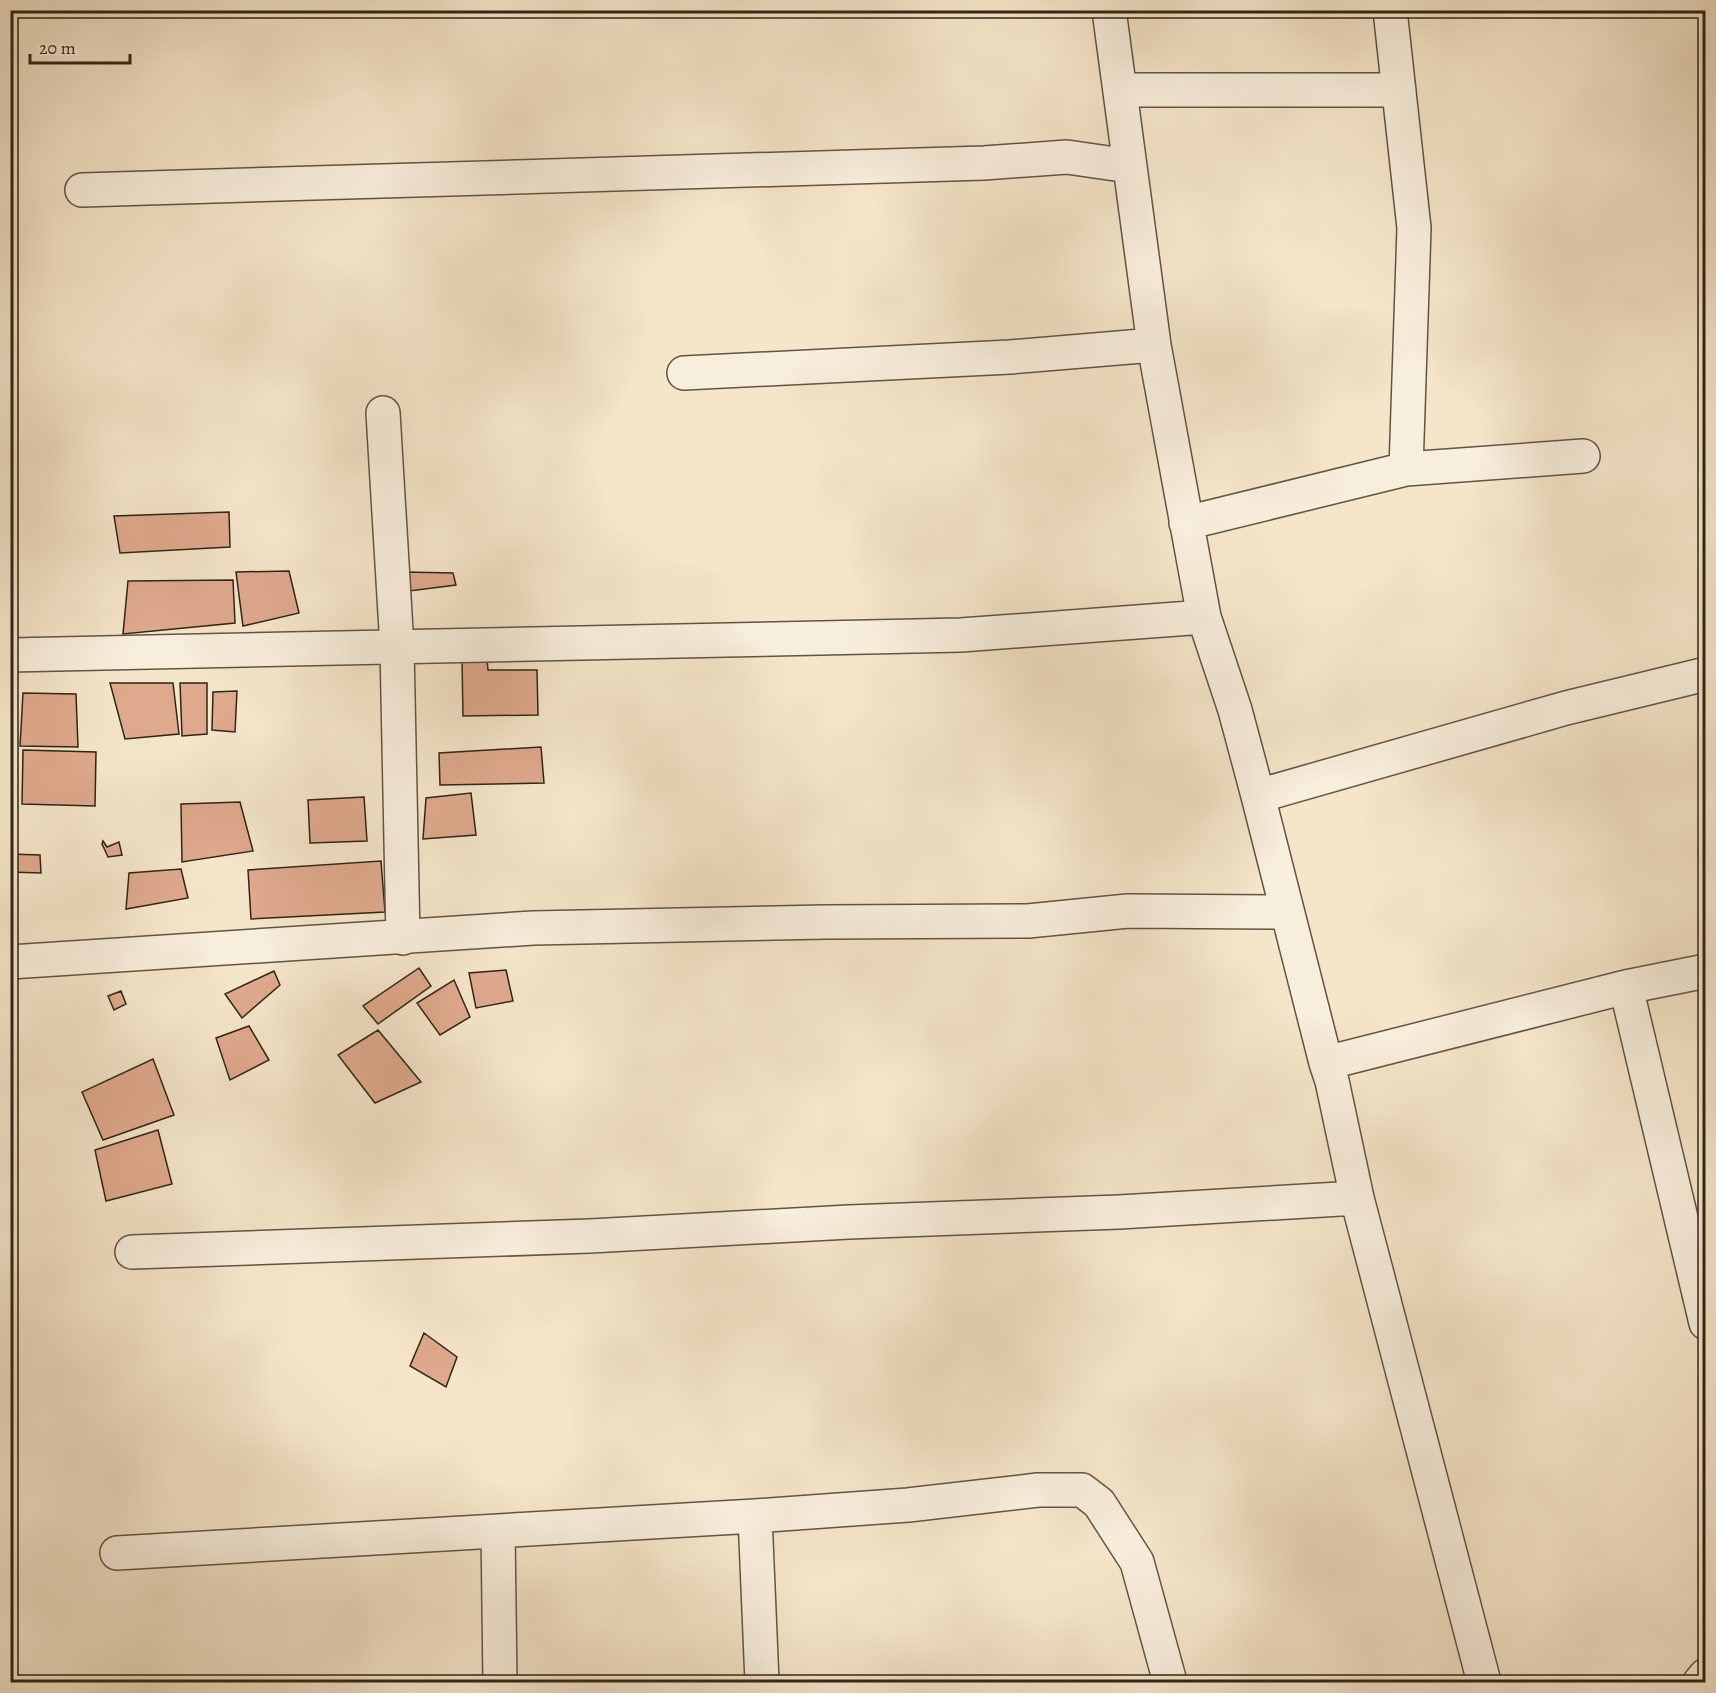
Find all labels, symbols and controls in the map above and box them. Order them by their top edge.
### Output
scale bar [30,27,130,65]
text: 20 m [39,36,76,60]

